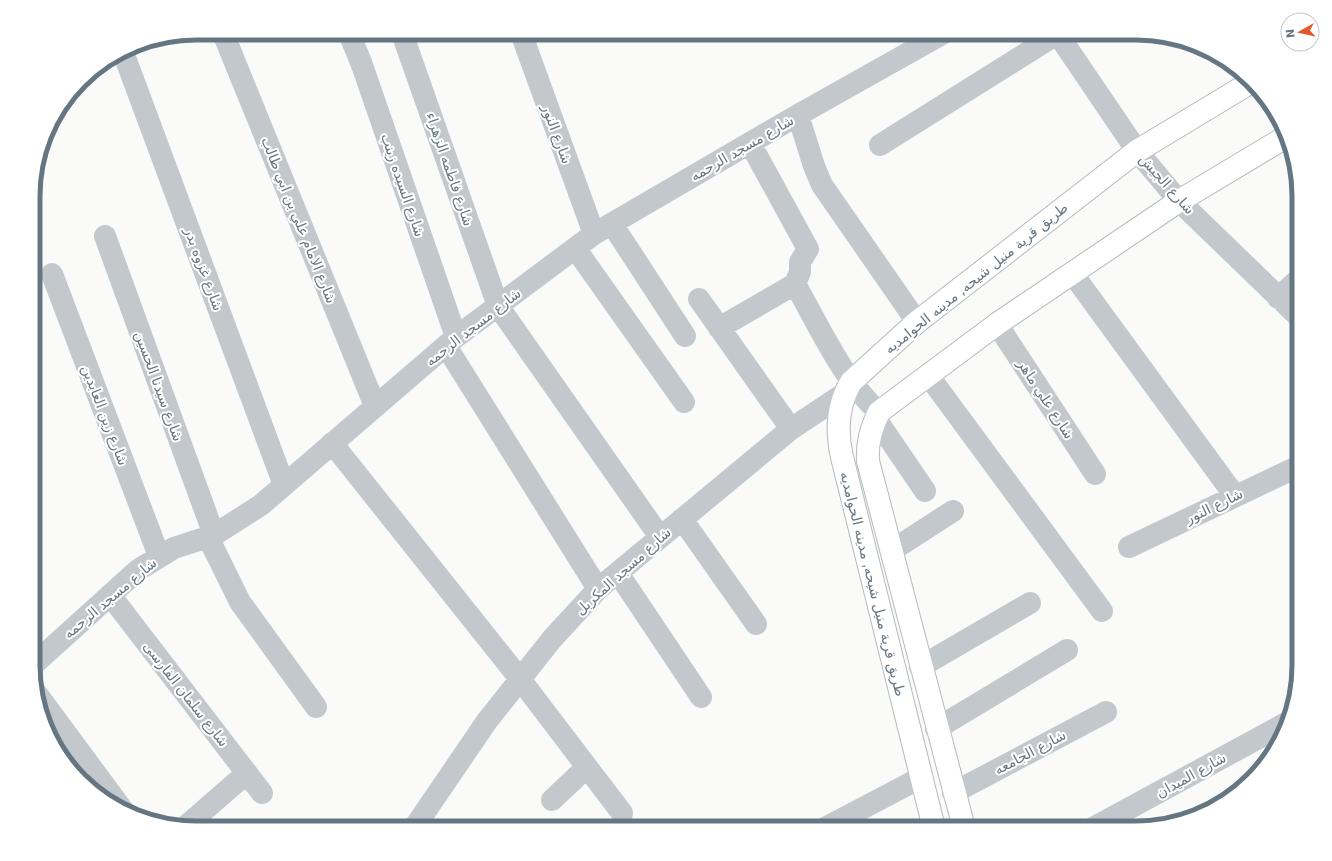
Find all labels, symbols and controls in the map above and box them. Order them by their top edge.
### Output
north arrow [1280,12,1320,52]
text: N [1284,28,1298,39]
street label: شارع النور [538,101,575,166]
street label: شارع فاطمه الزهراء [422,110,477,228]
street label: شارع مسجد الرحمه [688,112,797,185]
street label: شارع السيده زينب [377,131,428,239]
street label: شارع الامام علي بن ابي طالب [257,135,340,306]
street label: شارع الجيش [1135,151,1198,218]
street label: طريق قرية منيل شيحه, مدينه الحوامديه [881,199,1071,358]
street label: شارع غزوه بدر [180,224,226,313]
street label: شارع مسجد الرحمه [422,285,524,370]
street label: شارع سيدنا الحسين [131,329,186,444]
street label: شارع علي ماهر [1013,355,1078,442]
street label: شارع زين العابدين [78,363,132,468]
street label: طريق قرية منيل شيحه, مدينه الحوامديه [836,470,909,698]
street label: شارع النور [1182,485,1246,528]
street label: شارع مسجد المكربل [572,524,675,619]
street label: شارع مسجد الرحمه [60,554,160,642]
street label: شارع سلمان الفارسى [139,638,232,750]
street label: شارع الجامعه [991,726,1069,778]
street label: شارع الميدان [1153,749,1229,802]

